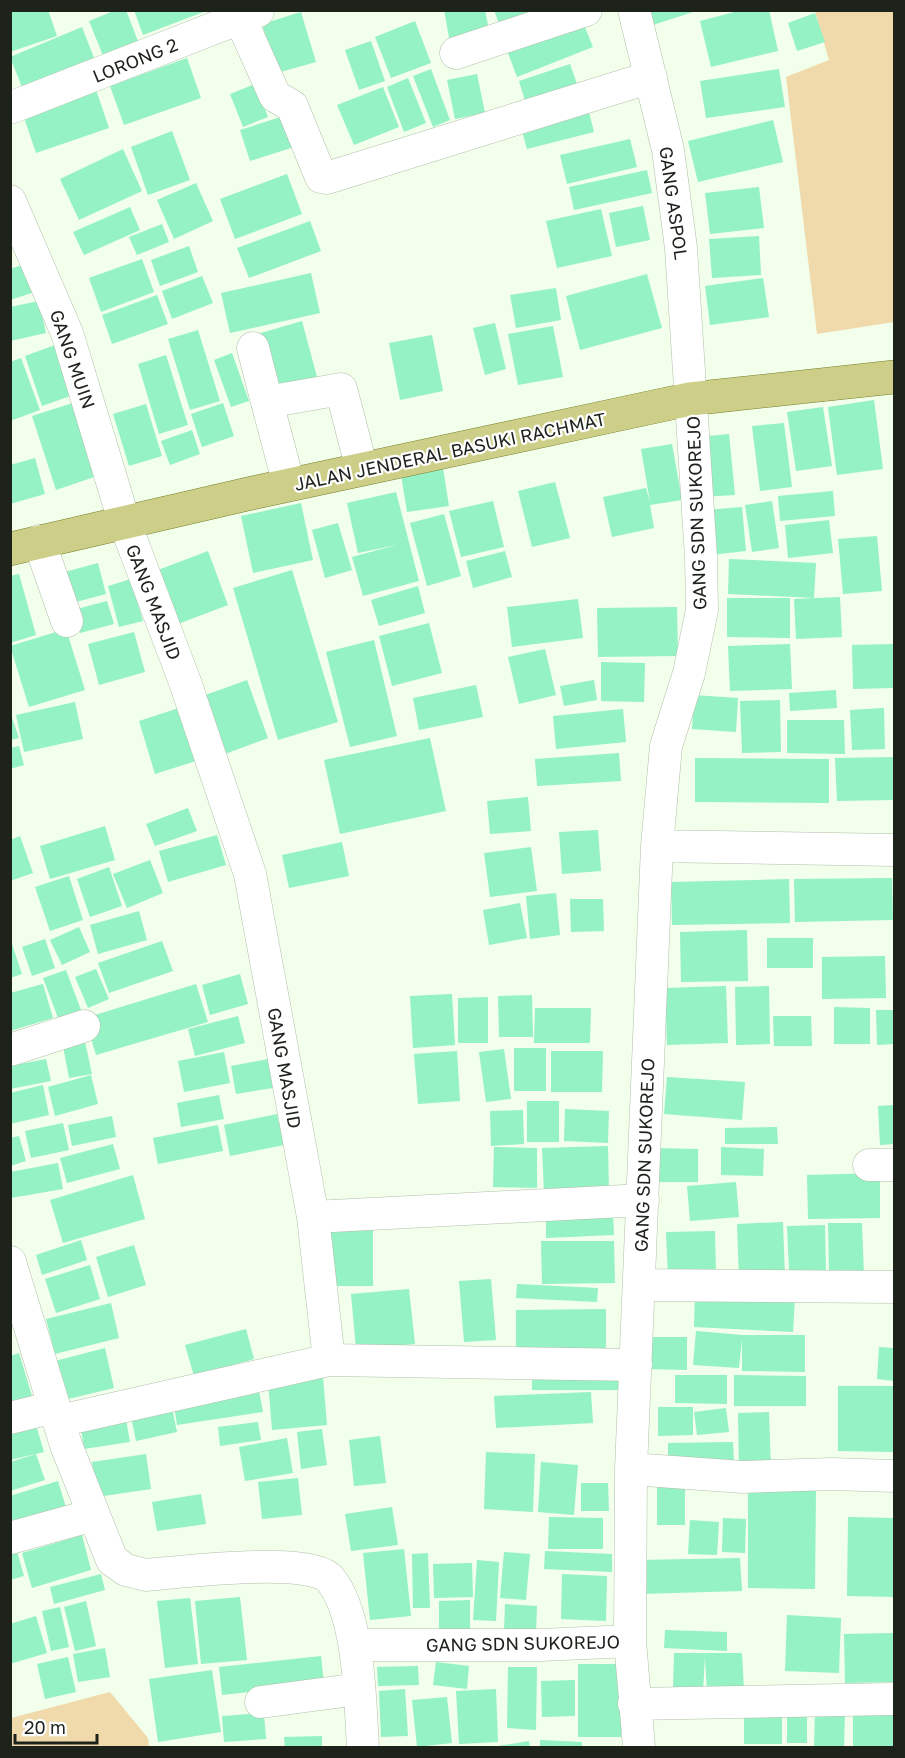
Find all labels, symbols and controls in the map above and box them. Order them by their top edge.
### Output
street label: LORONG 2 [89,33,181,87]
street label: GANG ASPOL [655,145,693,261]
street label: GANG MUIN [46,307,100,411]
street label: JALAN JENDERAL BASUKI RACHMAT [292,407,608,495]
street label: GANG SDN SUKOREJO [682,416,710,610]
street label: GANG MASJID [122,541,186,663]
street label: GANG MASJID [264,1006,306,1130]
street label: GANG SDN SUKOREJO [630,1058,658,1252]
street label: GANG SDN SUKOREJO [426,1630,620,1656]
scale bar [15,1707,98,1745]
text: 20 m [24,1716,66,1738]

